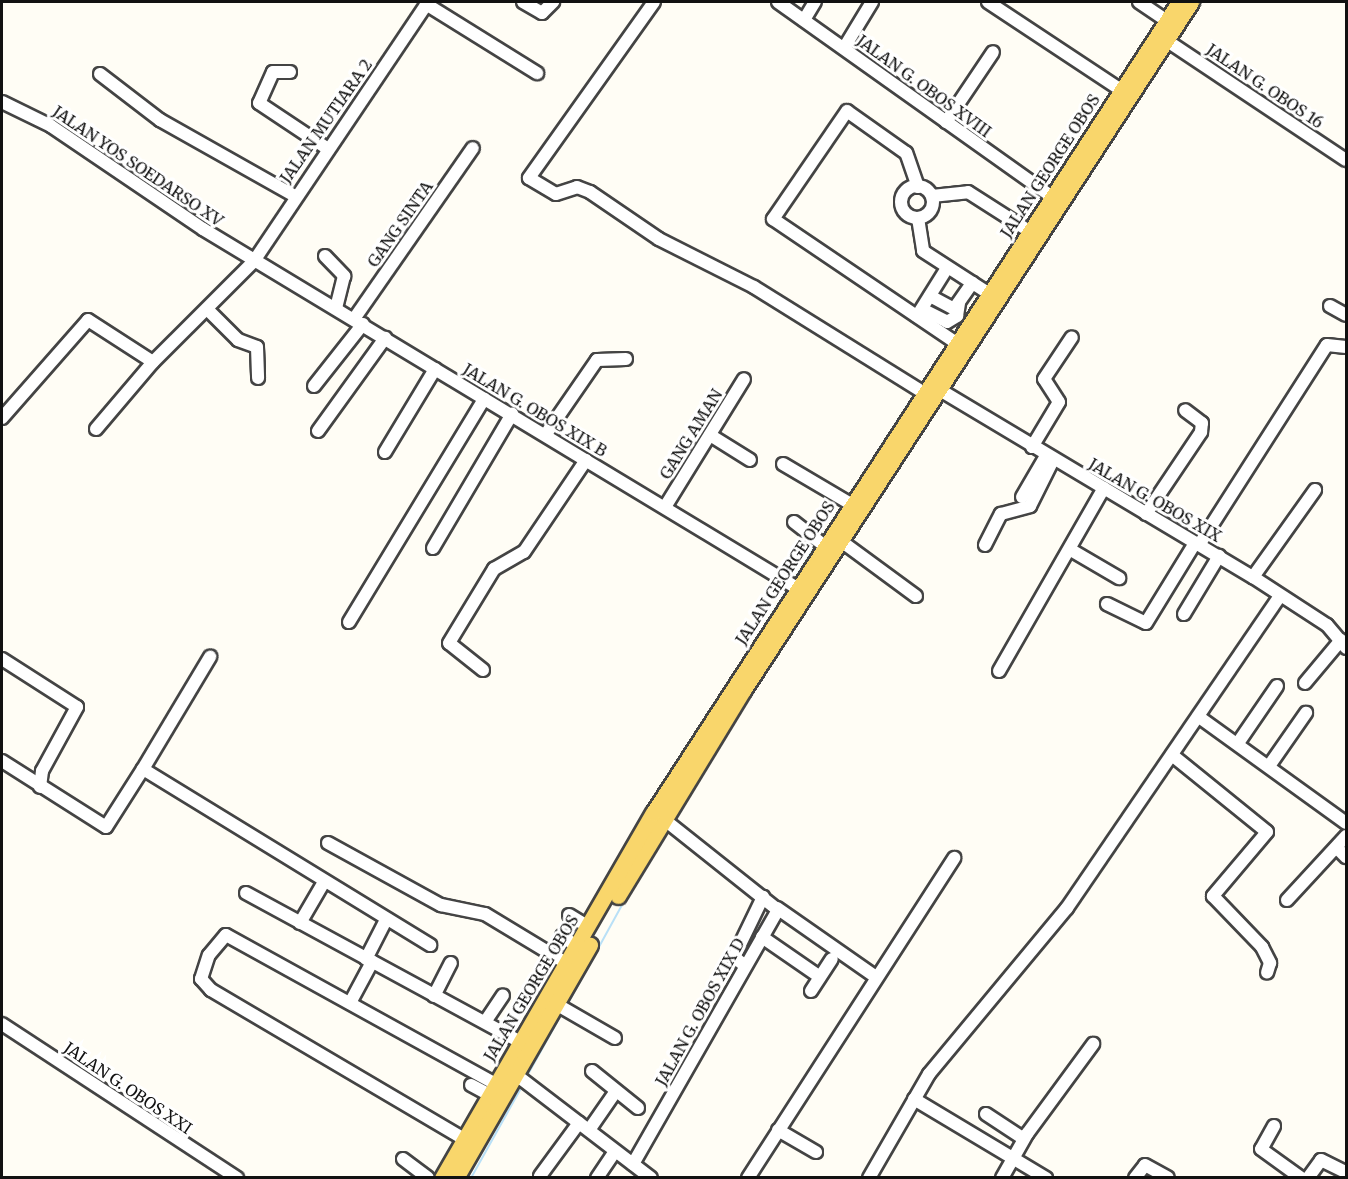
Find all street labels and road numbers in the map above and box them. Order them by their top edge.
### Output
street label: JALAN G. OBOS XVIII [853,31,995,141]
street label: JALAN G. OBOS 16 [1203,40,1327,132]
street label: JALAN MUTIARA 2 [276,55,376,187]
street label: JALAN GEORGE OBOS [996,91,1104,241]
street label: JALAN YOS SOEDARSO XV [49,102,227,230]
street label: GANG SINTA [363,177,437,271]
street label: JALAN G. OBOS XIX B [460,359,610,461]
street label: GANG AMAN [656,385,726,483]
street label: JALAN G. OBOS XIX [1085,454,1225,546]
street label: JALAN GEORGE OBOS [731,498,839,648]
street label: JALAN GEORGE OBOS [480,911,582,1065]
street label: JALAN G. OBOS XIX D [651,935,749,1089]
street label: JALAN G. OBOS XXI [60,1038,196,1138]

